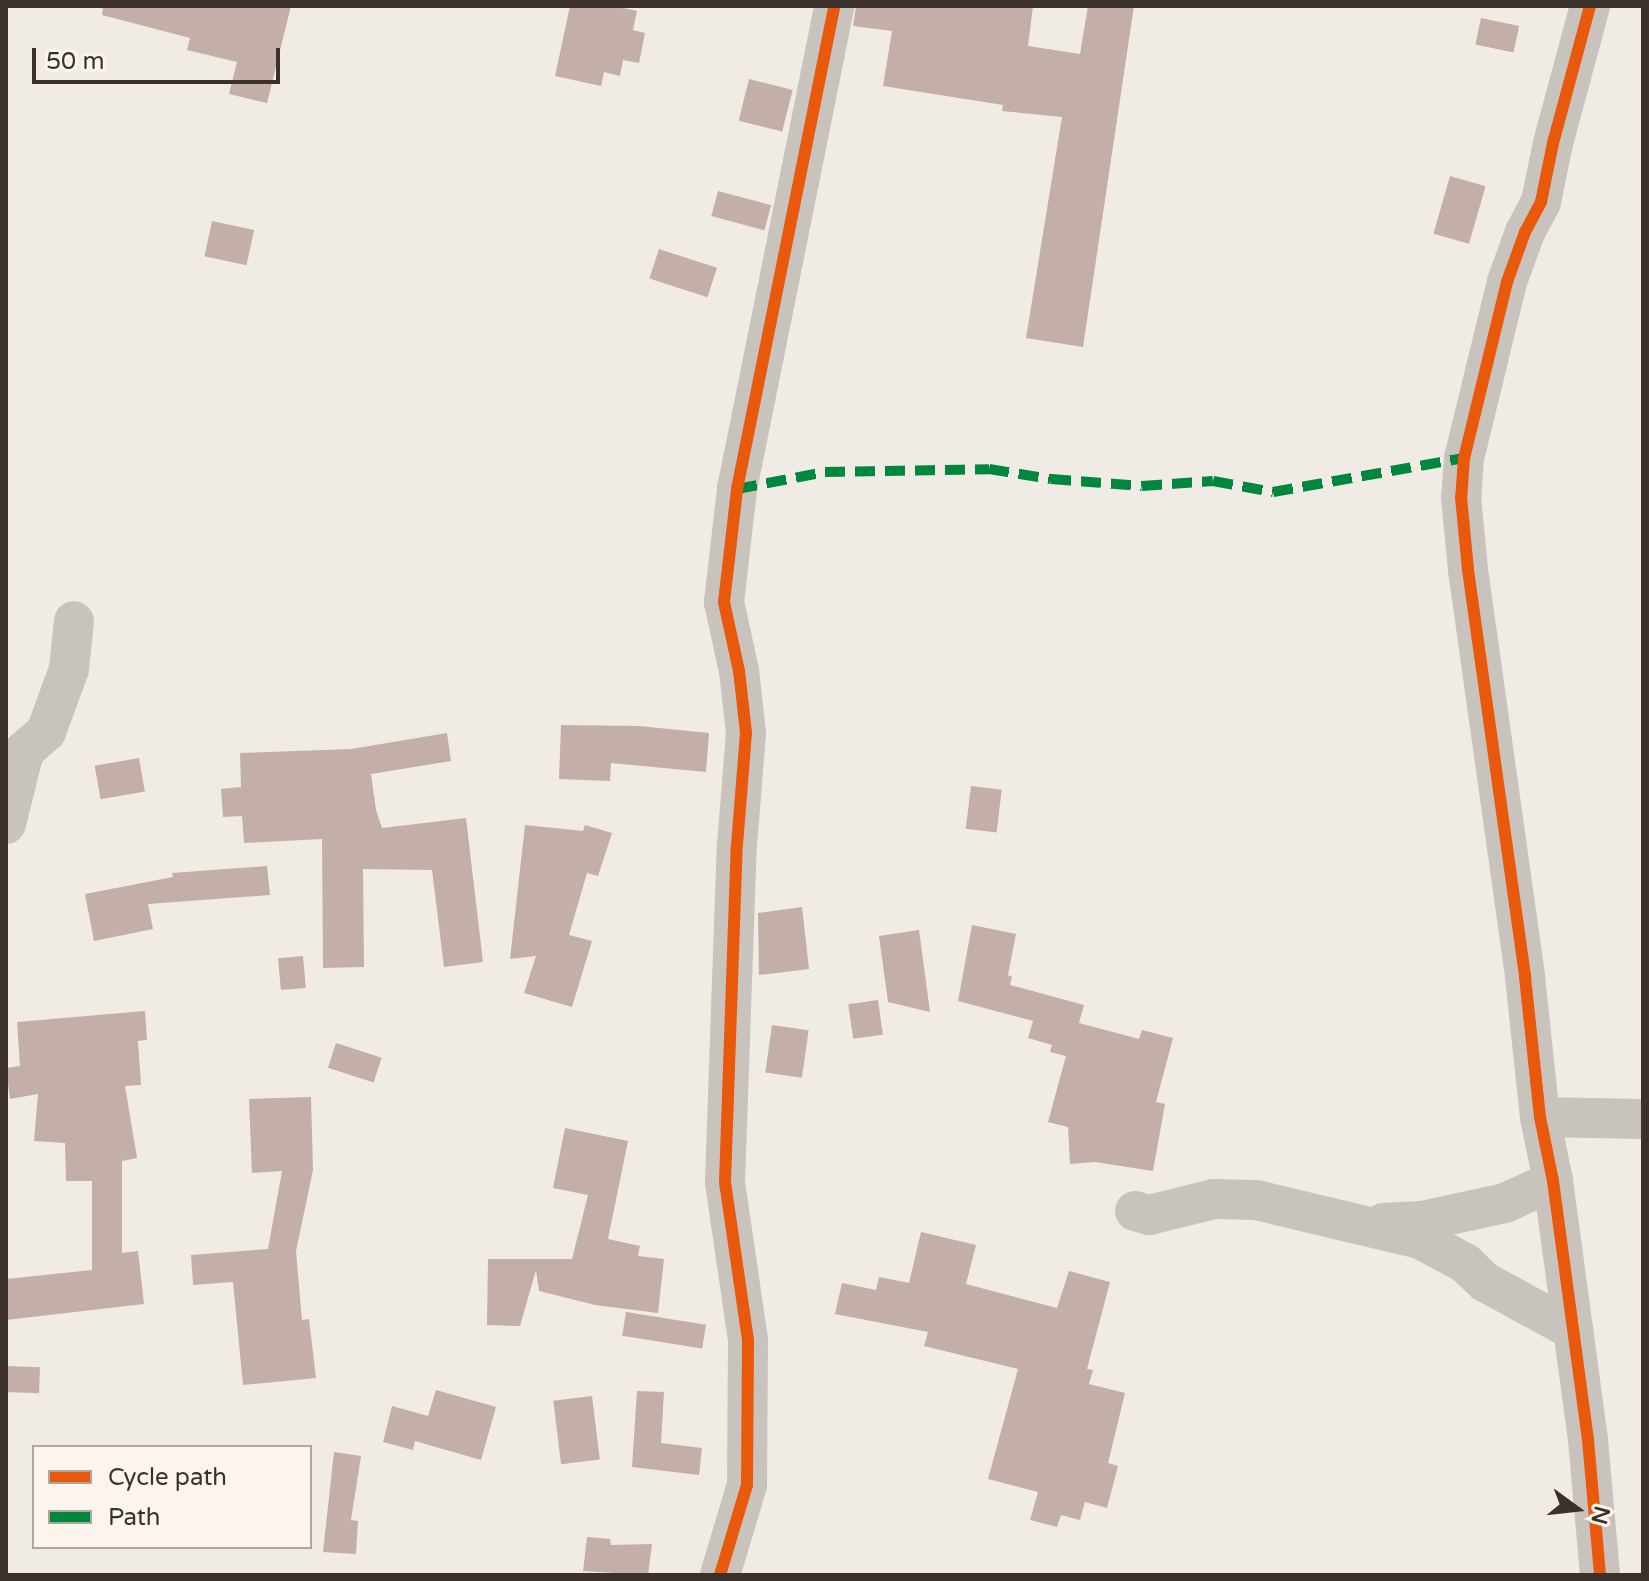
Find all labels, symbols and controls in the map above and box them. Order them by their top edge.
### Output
scale bar [36,32,284,82]
text: 50 m [46,47,104,76]
legend [32,1445,312,1549]
text: Cycle path [108,1463,227,1492]
north arrow [1537,1469,1617,1549]
text: Path [108,1503,161,1532]
text: N [1585,1503,1615,1527]

